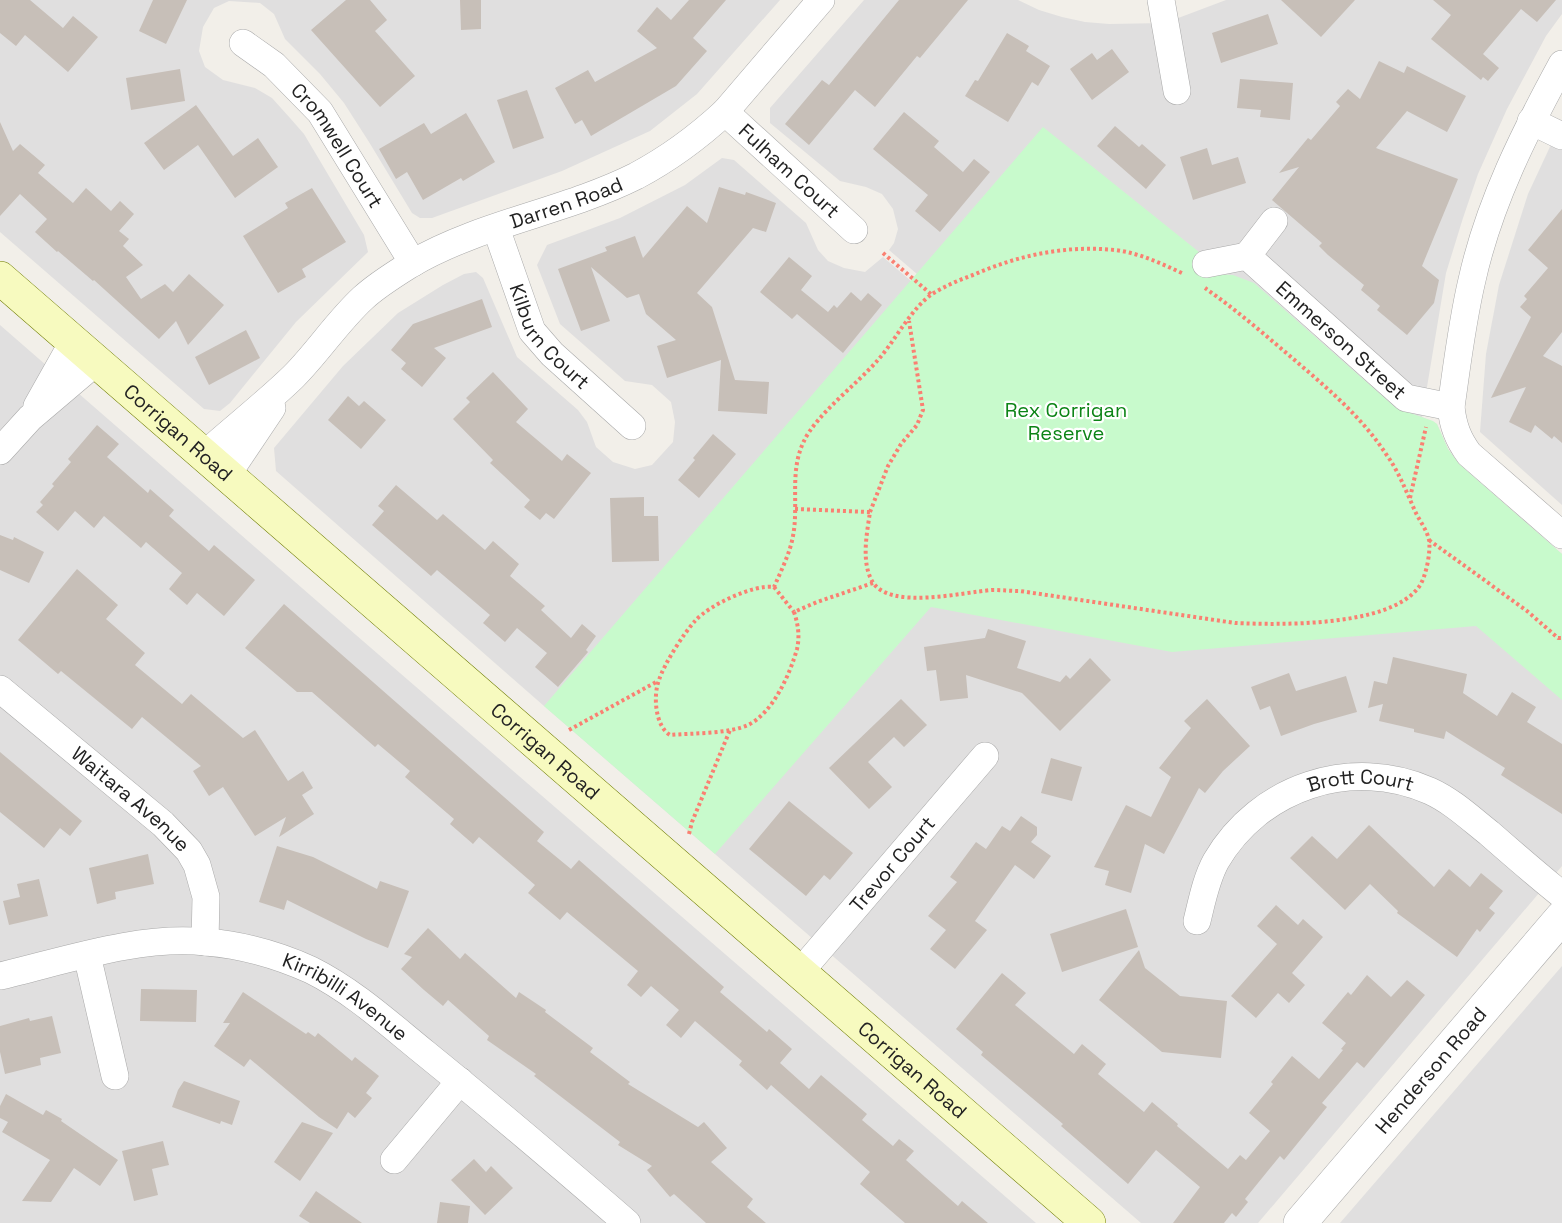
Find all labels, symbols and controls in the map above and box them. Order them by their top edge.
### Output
street label: Cromwell Court [286,77,389,213]
street label: Fulham Court [733,118,845,224]
street label: Darren Road [507,171,627,234]
street label: Emmerson Street [1270,275,1412,405]
street label: Kilburn Court [503,280,595,395]
street label: Corrigan Road [118,378,238,487]
park label: Rex Corrigan Reserve [1005,397,1127,446]
street label: Corrigan Road [485,697,605,806]
street label: Waitara Avenue [66,741,196,857]
street label: Brott Court [1304,764,1417,798]
street label: Trevor Court [844,811,941,918]
street label: Kirribilli Avenue [279,947,413,1047]
street label: Henderson Road [1369,1002,1492,1139]
street label: Corrigan Road [852,1015,972,1124]

